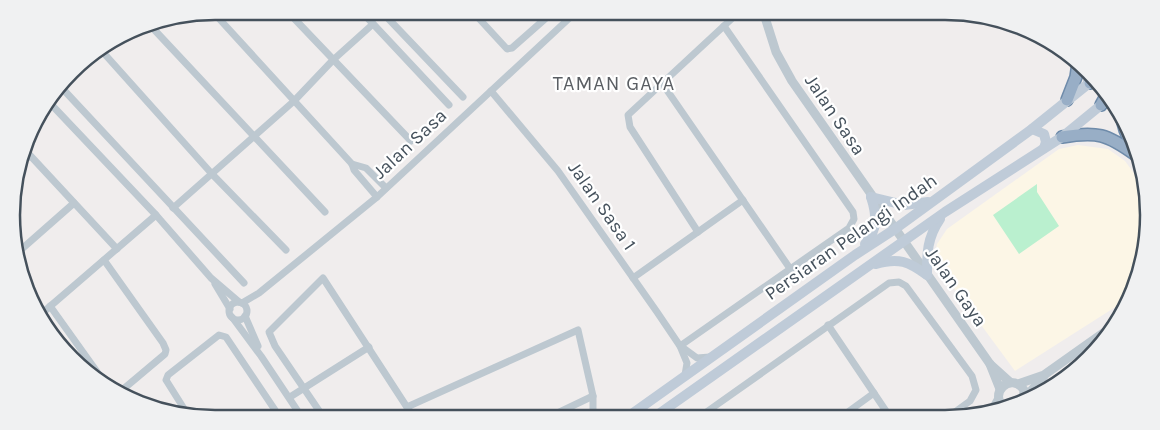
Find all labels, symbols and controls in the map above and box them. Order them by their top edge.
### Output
street label: Jalan Sasa [800,71,870,159]
district label: TAMAN GAYA [553,72,675,95]
street label: Jalan Sasa [369,104,451,184]
street label: Jalan Sasa 1 [563,157,641,255]
street label: Persiaran Pelangi Indah [761,169,941,305]
street label: Jalan Gaya [921,243,991,331]

